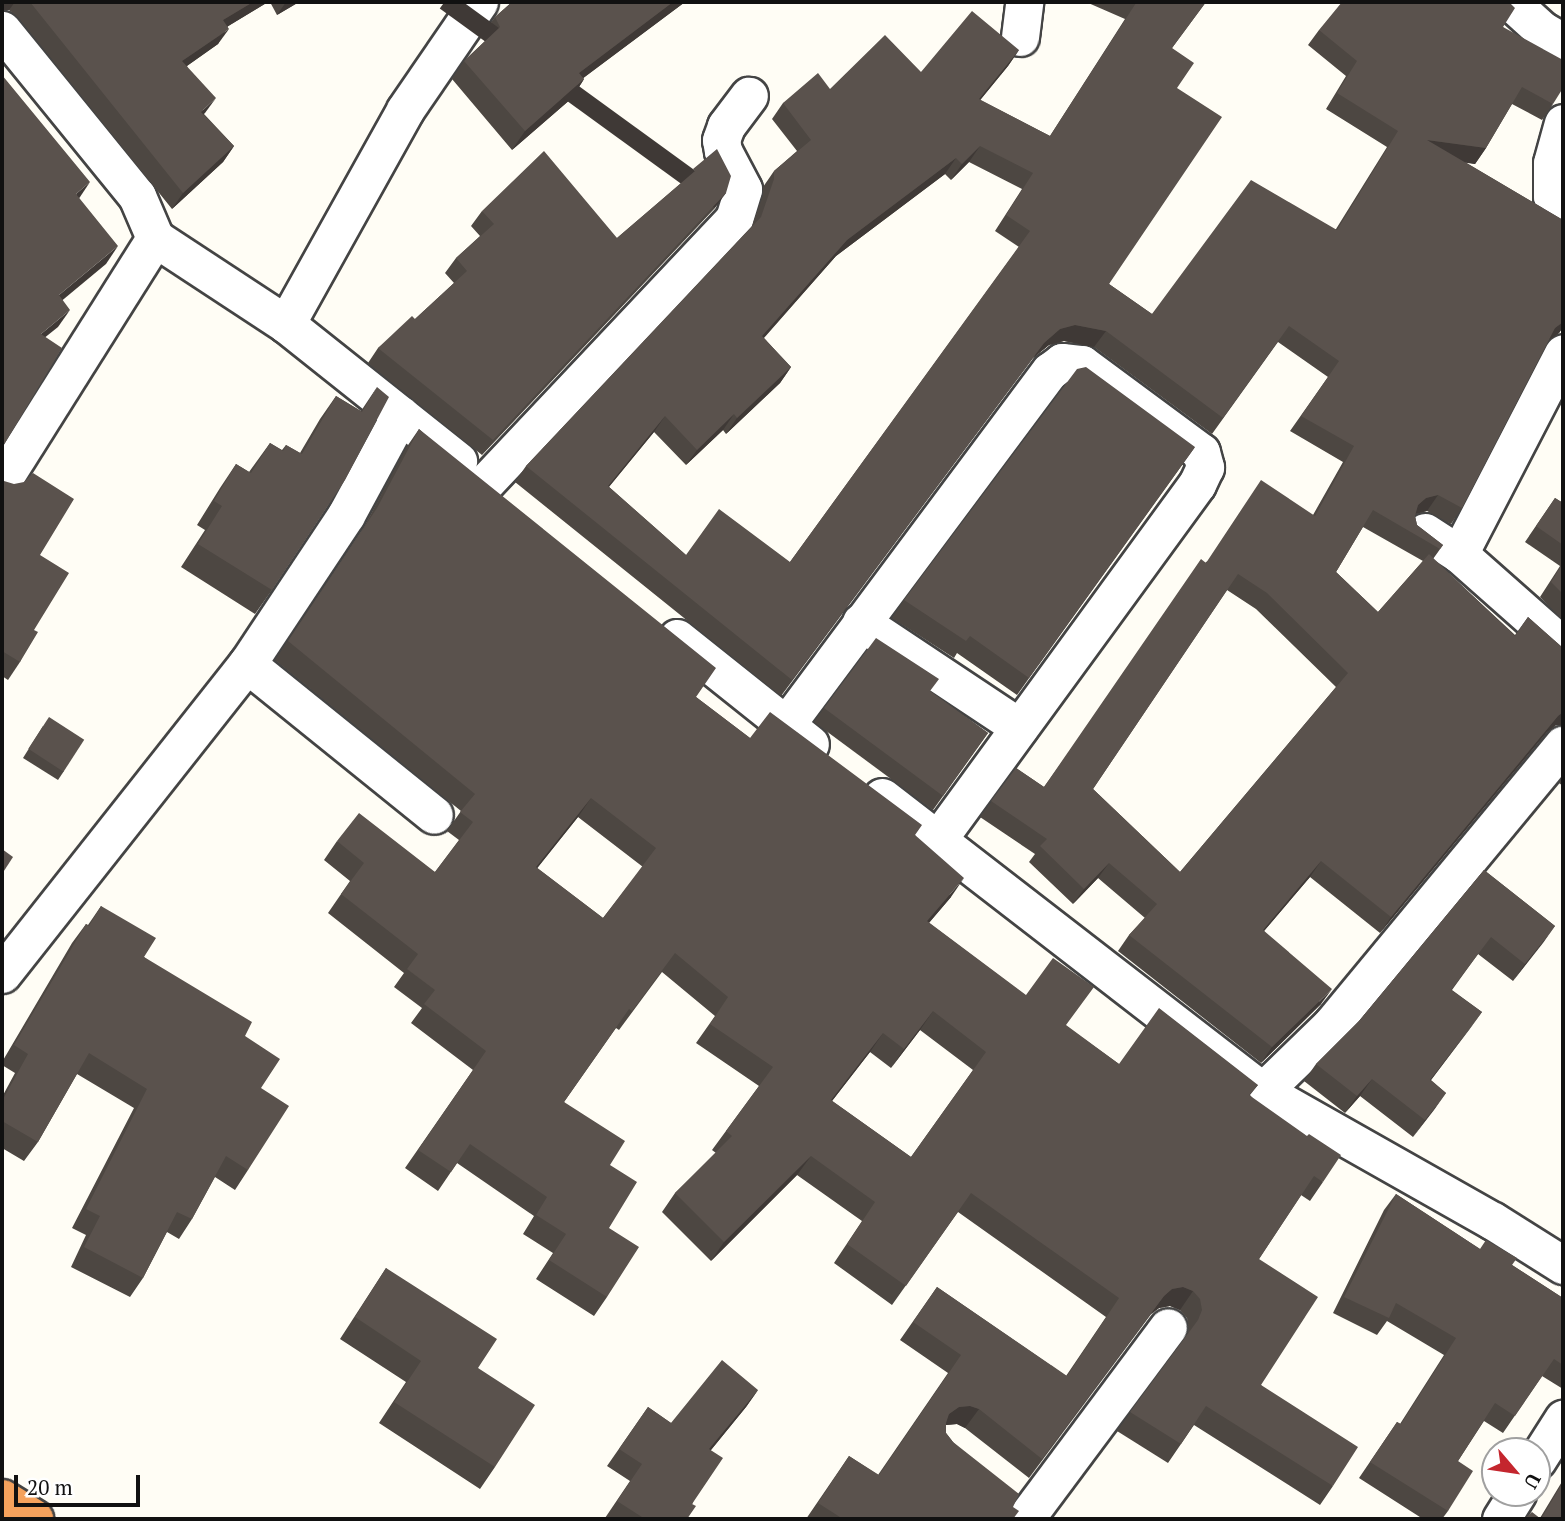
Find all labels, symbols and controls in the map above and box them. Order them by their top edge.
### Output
north arrow [1481,1437,1551,1507]
scale bar [18,1462,144,1506]
text: U [1519,1469,1547,1493]
text: 20 m [27,1473,73,1501]

